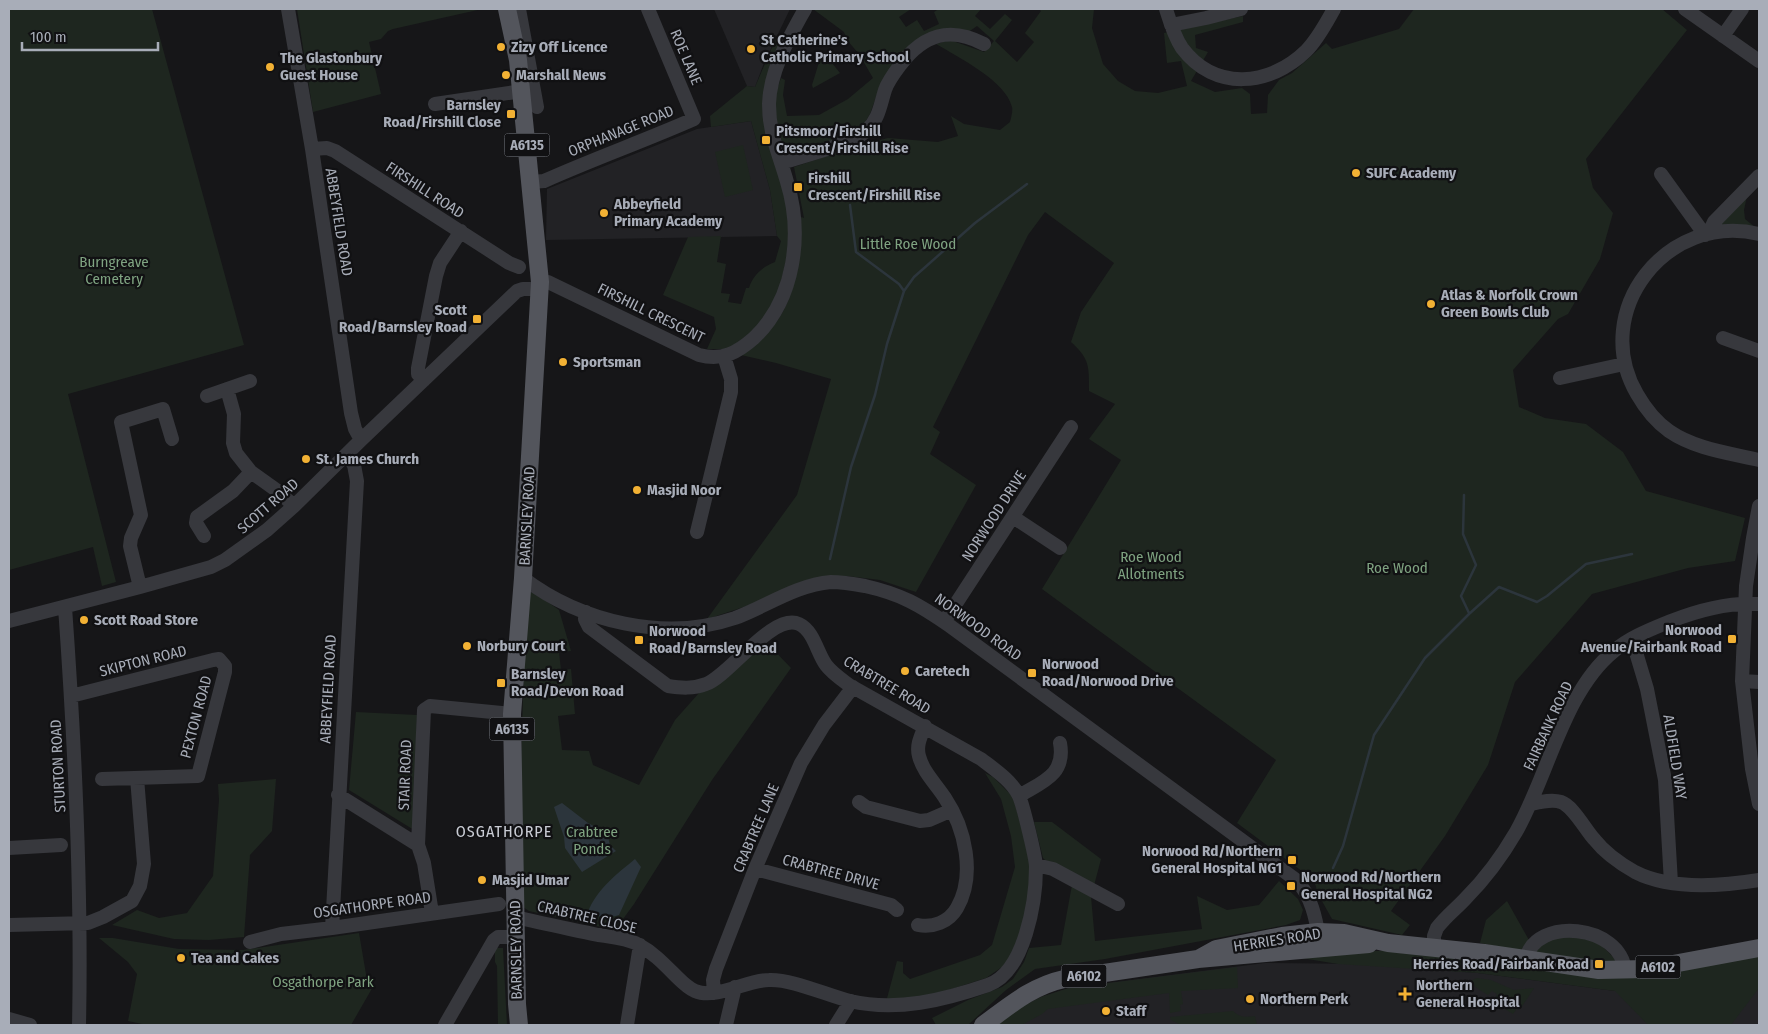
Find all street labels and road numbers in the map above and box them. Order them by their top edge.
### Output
street label: ROE LANE [666,26,706,88]
street label: ORPHANAGE ROAD [566,102,676,160]
road number: A6135 [504,134,550,156]
street label: FIRSHILL ROAD [382,158,468,222]
street label: ABBEYFIELD ROAD [322,167,356,277]
street label: FIRSHILL CRESCENT [595,279,707,347]
street label: BARNSLEY ROAD [515,466,539,566]
street label: NORWOOD DRIVE [958,467,1030,565]
street label: SCOTT ROAD [234,475,302,537]
street label: NORWOOD ROAD [931,589,1025,665]
street label: ABBEYFIELD ROAD [316,634,340,744]
street label: SKIPTON ROAD [98,641,188,681]
street label: CRABTREE ROAD [840,652,934,718]
street label: PEXTON ROAD [176,674,216,760]
street label: FAIRBANK ROAD [1519,679,1577,773]
street label: ALDFIELD WAY [1659,713,1691,801]
road number: A6135 [490,718,534,741]
street label: STURTON ROAD [47,719,69,813]
street label: STAIR ROAD [395,739,415,811]
street label: CRABTREE LANE [729,781,783,875]
street label: CRABTREE DRIVE [780,850,882,894]
street label: OSGATHORPE ROAD [312,888,432,922]
street label: CRABTREE CLOSE [535,897,639,937]
street label: BARNSLEY ROAD [506,900,526,1000]
street label: HERRIES ROAD [1232,924,1322,956]
road number: A6102 [1636,956,1680,979]
road number: A6102 [1062,964,1106,988]

